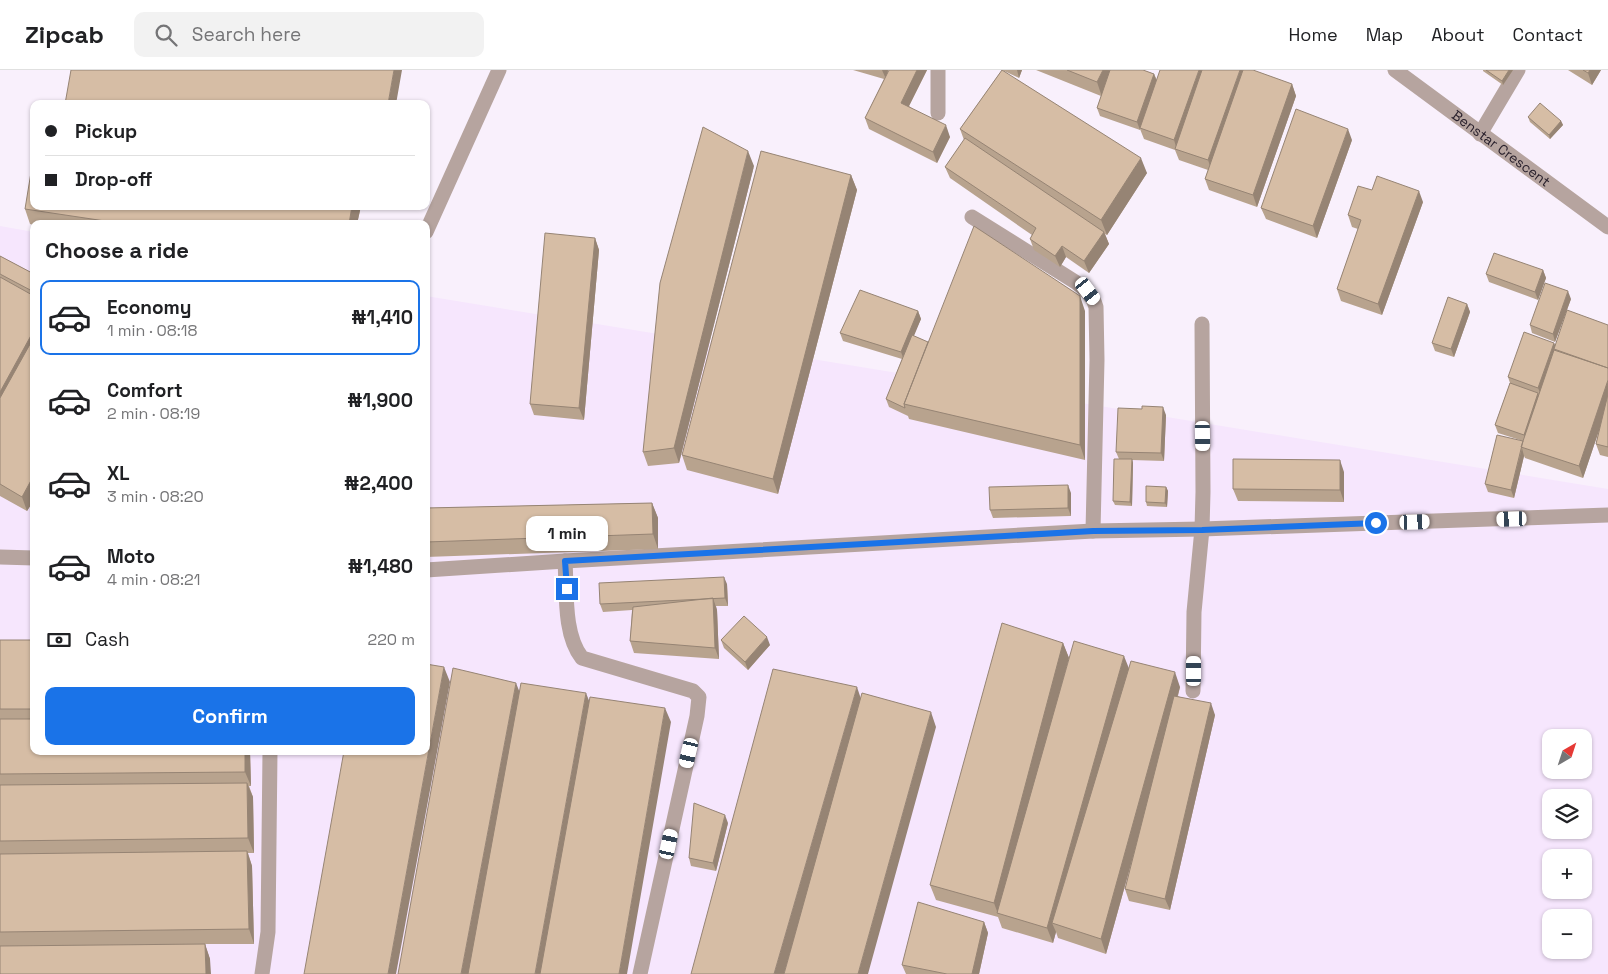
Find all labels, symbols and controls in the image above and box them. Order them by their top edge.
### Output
search box [134,12,484,57]
text: Zipcab [25,19,104,50]
icon: search [152,21,180,49]
text: Search here [192,22,301,47]
text: Home [1289,23,1338,46]
text: Map [1366,23,1403,46]
text: About [1431,23,1485,46]
text: Contact [1513,23,1583,46]
street label: Benstar Crescent [1448,106,1554,191]
text: Pickup [75,119,137,144]
text: Drop-off [75,167,153,192]
text: Choose a ride [45,236,189,264]
car [1072,275,1103,307]
icon: car [47,295,92,340]
text: Economy [107,295,191,320]
text: ₦1,410 [351,305,413,330]
text: 1 min · 08:18 [107,320,197,341]
icon: car [47,378,92,423]
text: Comfort [107,378,183,403]
text: ₦1,900 [347,388,413,413]
text: 2 min · 08:19 [107,403,200,424]
car [1195,421,1210,451]
icon: car [47,461,92,506]
text: XL [107,461,130,486]
text: ₦2,400 [344,471,413,496]
text: 3 min · 08:20 [107,486,204,507]
car [1496,511,1527,527]
route start [1365,512,1387,534]
car [1399,514,1430,530]
callout: 1 min [526,516,608,552]
text: 1 min [547,523,587,544]
icon: car [47,544,92,589]
text: Moto [107,544,155,569]
text: ₦1,480 [348,554,413,579]
text: 4 min · 08:21 [107,569,200,590]
route end [556,578,578,600]
icon: cash [45,626,73,654]
text: Cash [85,627,130,652]
text: 220 m [368,629,415,650]
car [1186,656,1201,686]
button: Confirm [45,687,415,745]
north arrow [1542,729,1592,779]
map controls [1542,729,1592,959]
car [678,737,699,769]
button: layers [1542,789,1592,839]
car [658,828,679,860]
button: + [1542,849,1592,899]
button: − [1542,909,1592,959]

